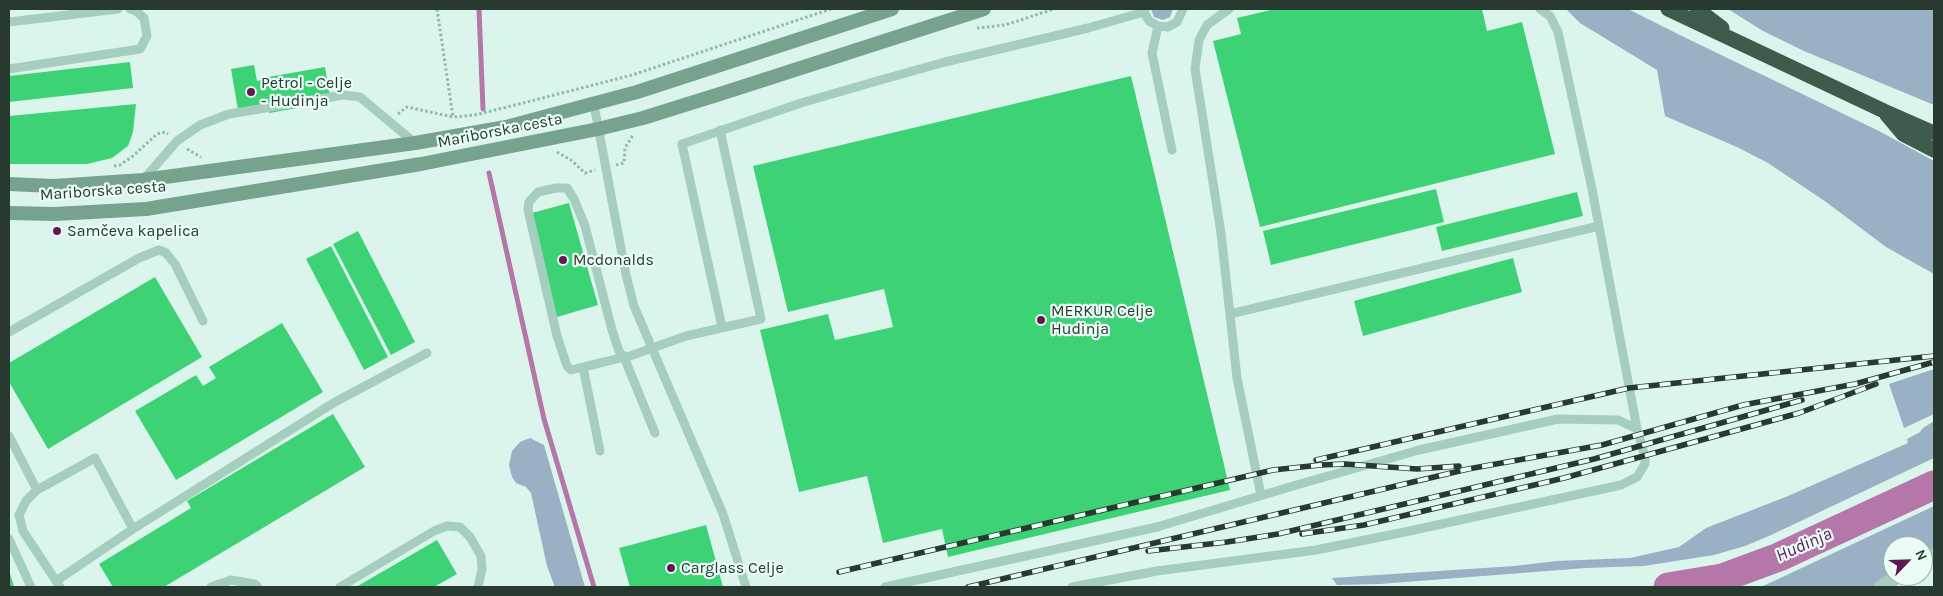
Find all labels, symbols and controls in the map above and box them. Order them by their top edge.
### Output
place label: Petrol - Celje - Hudinja [261,73,352,111]
marker: Petrol - Celje - Hudinja [245,86,257,98]
street label: Mariborska cesta [436,109,564,153]
street label: Mariborska cesta [39,177,167,205]
place label: Samčeva kapelica [67,221,199,241]
marker: Samčeva kapelica [51,225,63,237]
place label: Mcdonalds [573,250,654,270]
marker: Mcdonalds [557,254,569,266]
place label: MERKUR Celje Hudinja [1051,301,1153,339]
marker: MERKUR Celje Hudinja [1035,314,1047,326]
water label: Hudinja [1773,523,1835,567]
north arrow [1883,536,1933,586]
text: N [1911,547,1931,563]
place label: Carglass Celje [681,558,784,578]
marker: Carglass Celje [665,562,677,574]

